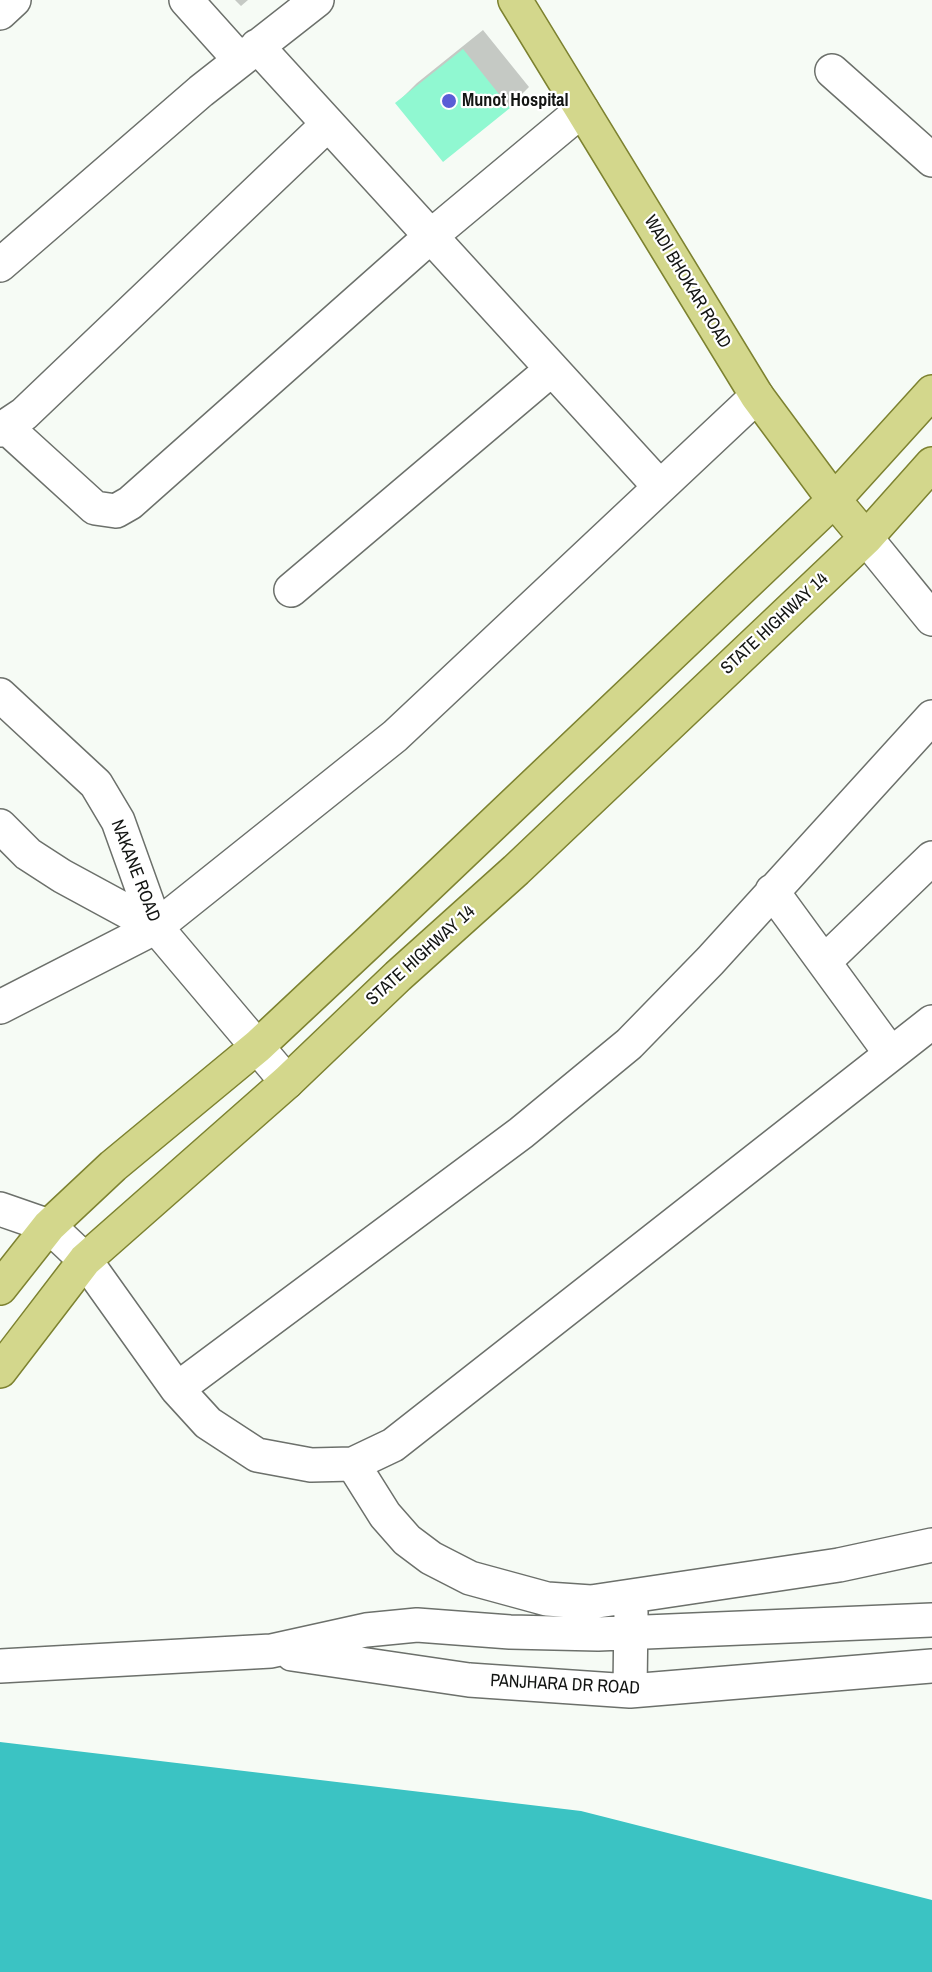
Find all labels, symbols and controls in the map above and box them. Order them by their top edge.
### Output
place label: Munot Hospital [462,90,569,112]
marker: Munot Hospital [440,92,458,110]
street label: WADI BHOKAR ROAD [639,212,735,352]
street label: STATE HIGHWAY 14 [717,569,833,679]
street label: NAKANE ROAD [106,817,164,925]
street label: STATE HIGHWAY 14 [362,901,480,1011]
street label: PANJHARA DR ROAD [490,1670,640,1700]

